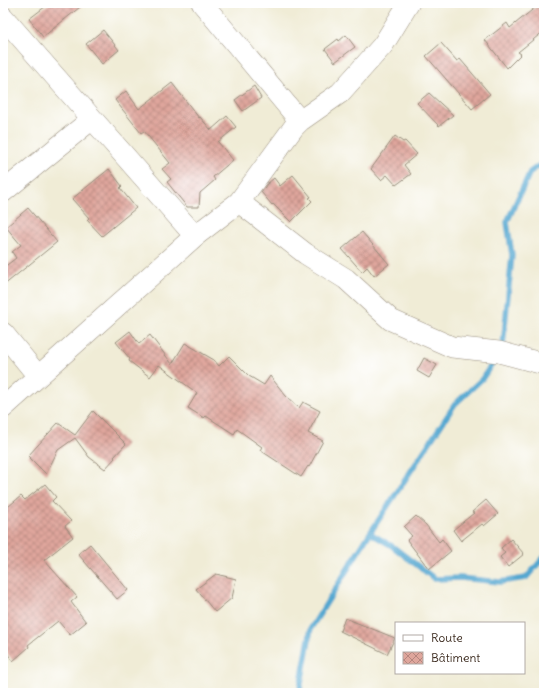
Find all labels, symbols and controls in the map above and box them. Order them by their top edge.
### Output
legend [395,622,525,674]
text: Route [431,630,463,645]
text: Bâtiment [431,650,480,665]

